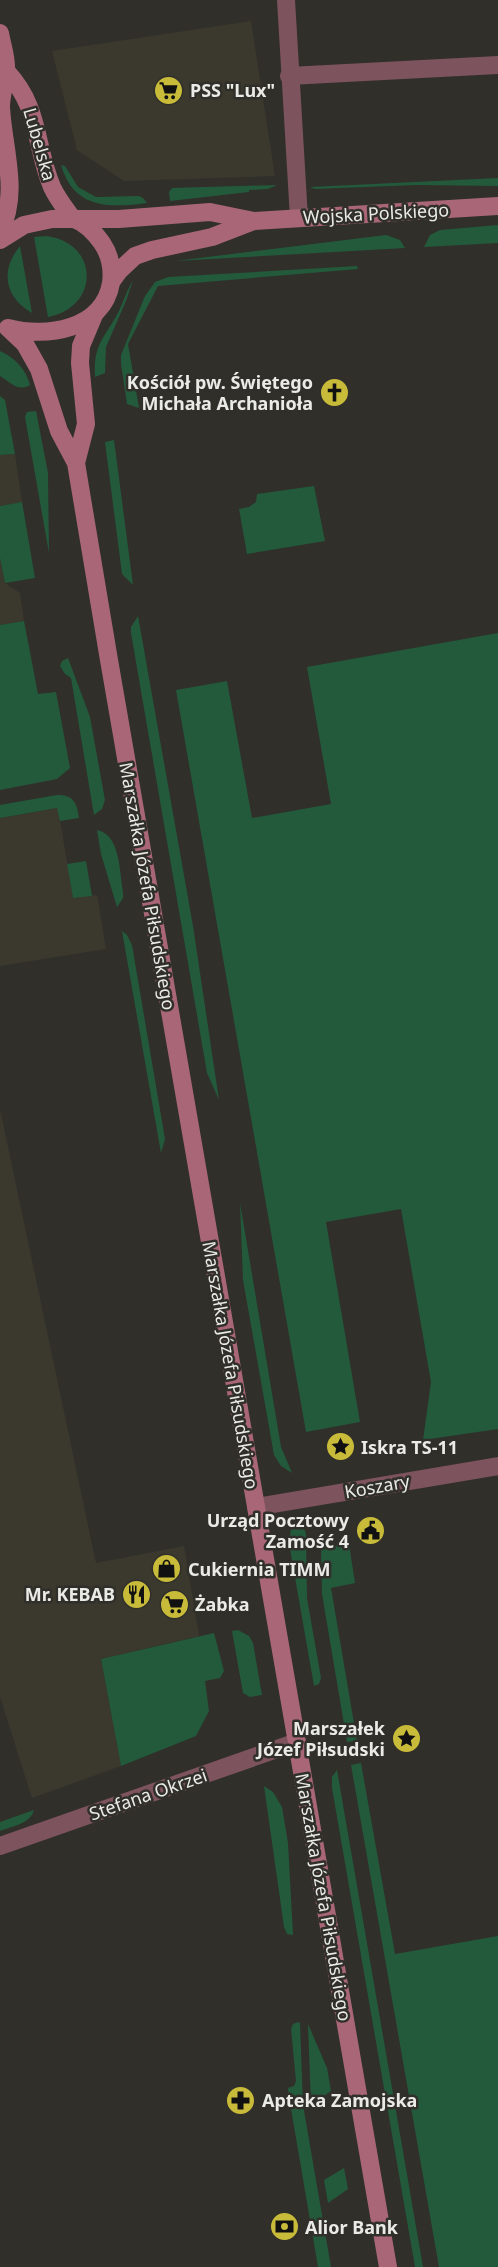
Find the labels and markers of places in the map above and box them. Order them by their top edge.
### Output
supermarket icon: PSS "Lux" [153,74,185,106]
place label: PSS "Lux" [190,78,275,102]
place label: Kościół pw. Świętego Michała Archanioła [127,370,313,415]
church icon: Kościół pw. Świętego Michała Archanioła [318,376,350,408]
place icon: Iskra TS-11 [324,1431,356,1463]
place label: Iskra TS-11 [361,1435,458,1459]
place label: Urząd Pocztowy Zamość 4 [207,1508,350,1553]
public building icon: Urząd Pocztowy Zamość 4 [354,1514,386,1546]
shop icon: Cukiernia TIMM [151,1553,183,1585]
place label: Cukiernia TIMM [188,1557,330,1581]
restaurant icon: Mr. KEBAB [120,1578,152,1610]
place label: Mr. KEBAB [25,1582,115,1606]
supermarket icon: Żabka [158,1588,190,1620]
place label: Żabka [195,1592,250,1616]
place label: Marszałek Józef Piłsudski [255,1716,386,1761]
place icon: Marszałek Józef Piłsudski [390,1722,422,1754]
pharmacy icon: Apteka Zamojska [225,2084,257,2116]
place label: Apteka Zamojska [262,2088,417,2112]
bank icon: Alior Bank [268,2211,300,2243]
place label: Alior Bank [305,2215,399,2239]

